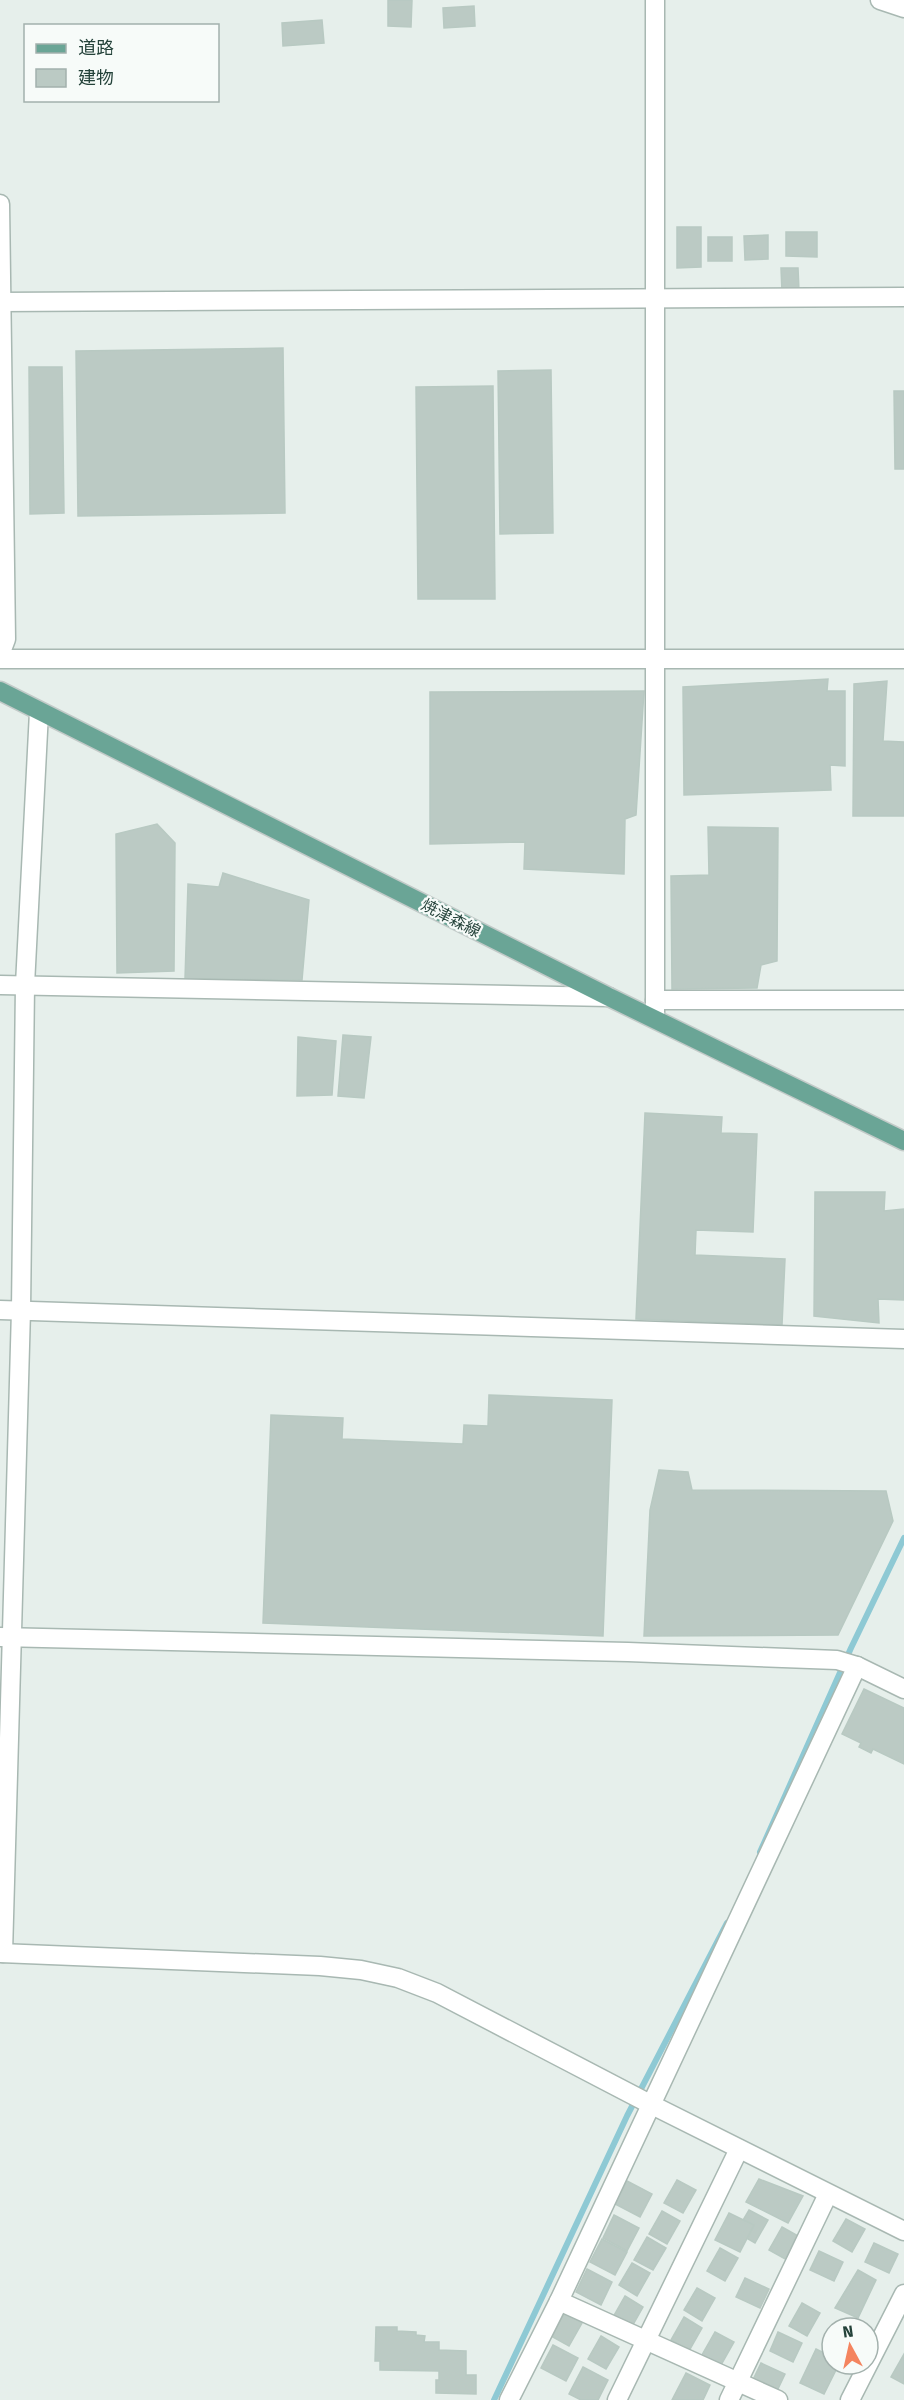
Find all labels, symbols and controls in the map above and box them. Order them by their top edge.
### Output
legend [24,24,219,102]
text: 道路 [78,37,114,59]
text: 建物 [78,67,114,89]
street label: 焼津森線 [418,895,484,941]
north arrow [820,2316,880,2376]
text: N [841,2321,855,2342]

